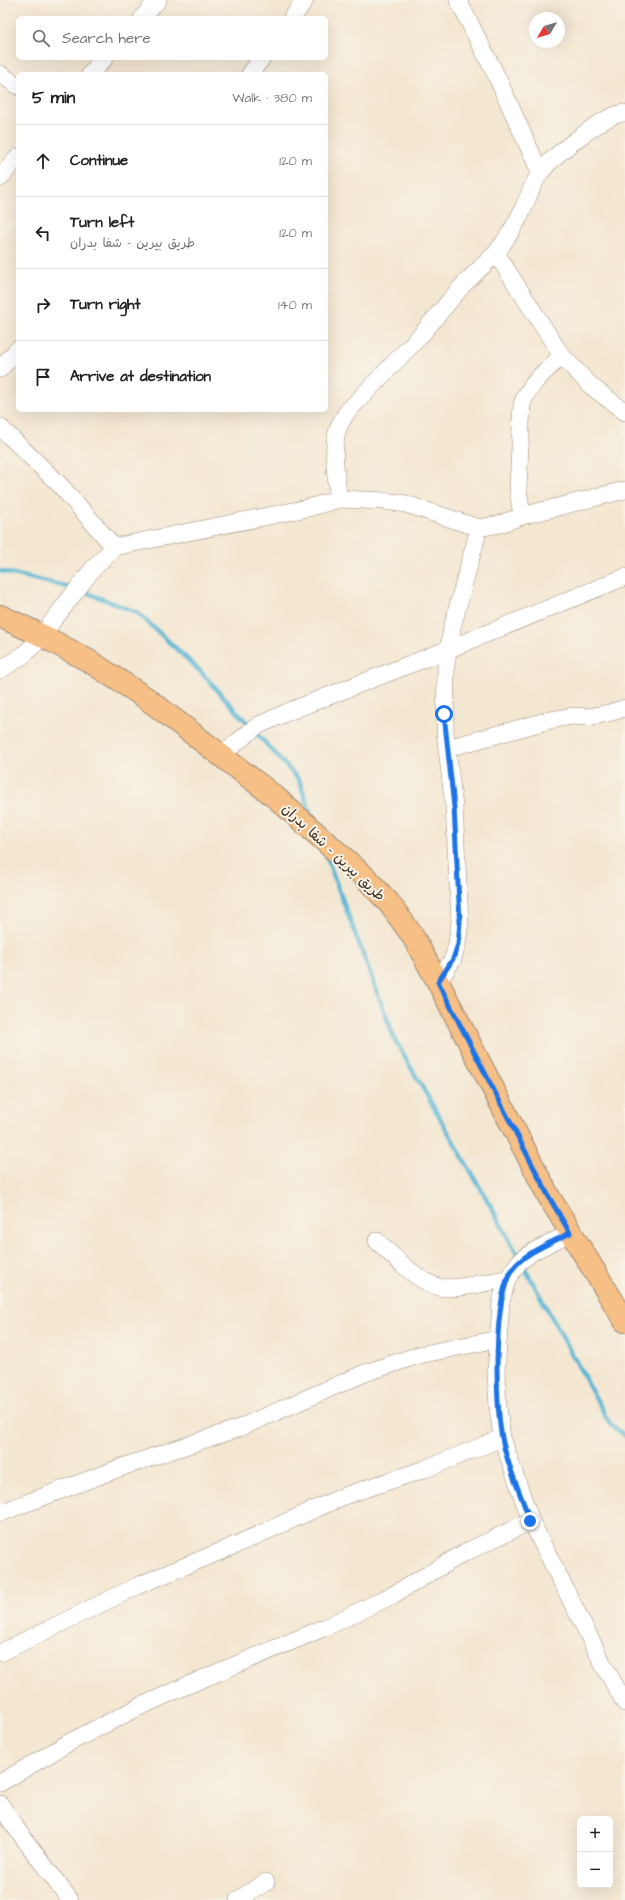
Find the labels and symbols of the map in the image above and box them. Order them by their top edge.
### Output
north arrow [529,12,565,48]
route start [435,705,453,723]
street label: طريق بيرين - شفا بدران [277,799,389,906]
route end [521,1512,539,1530]

